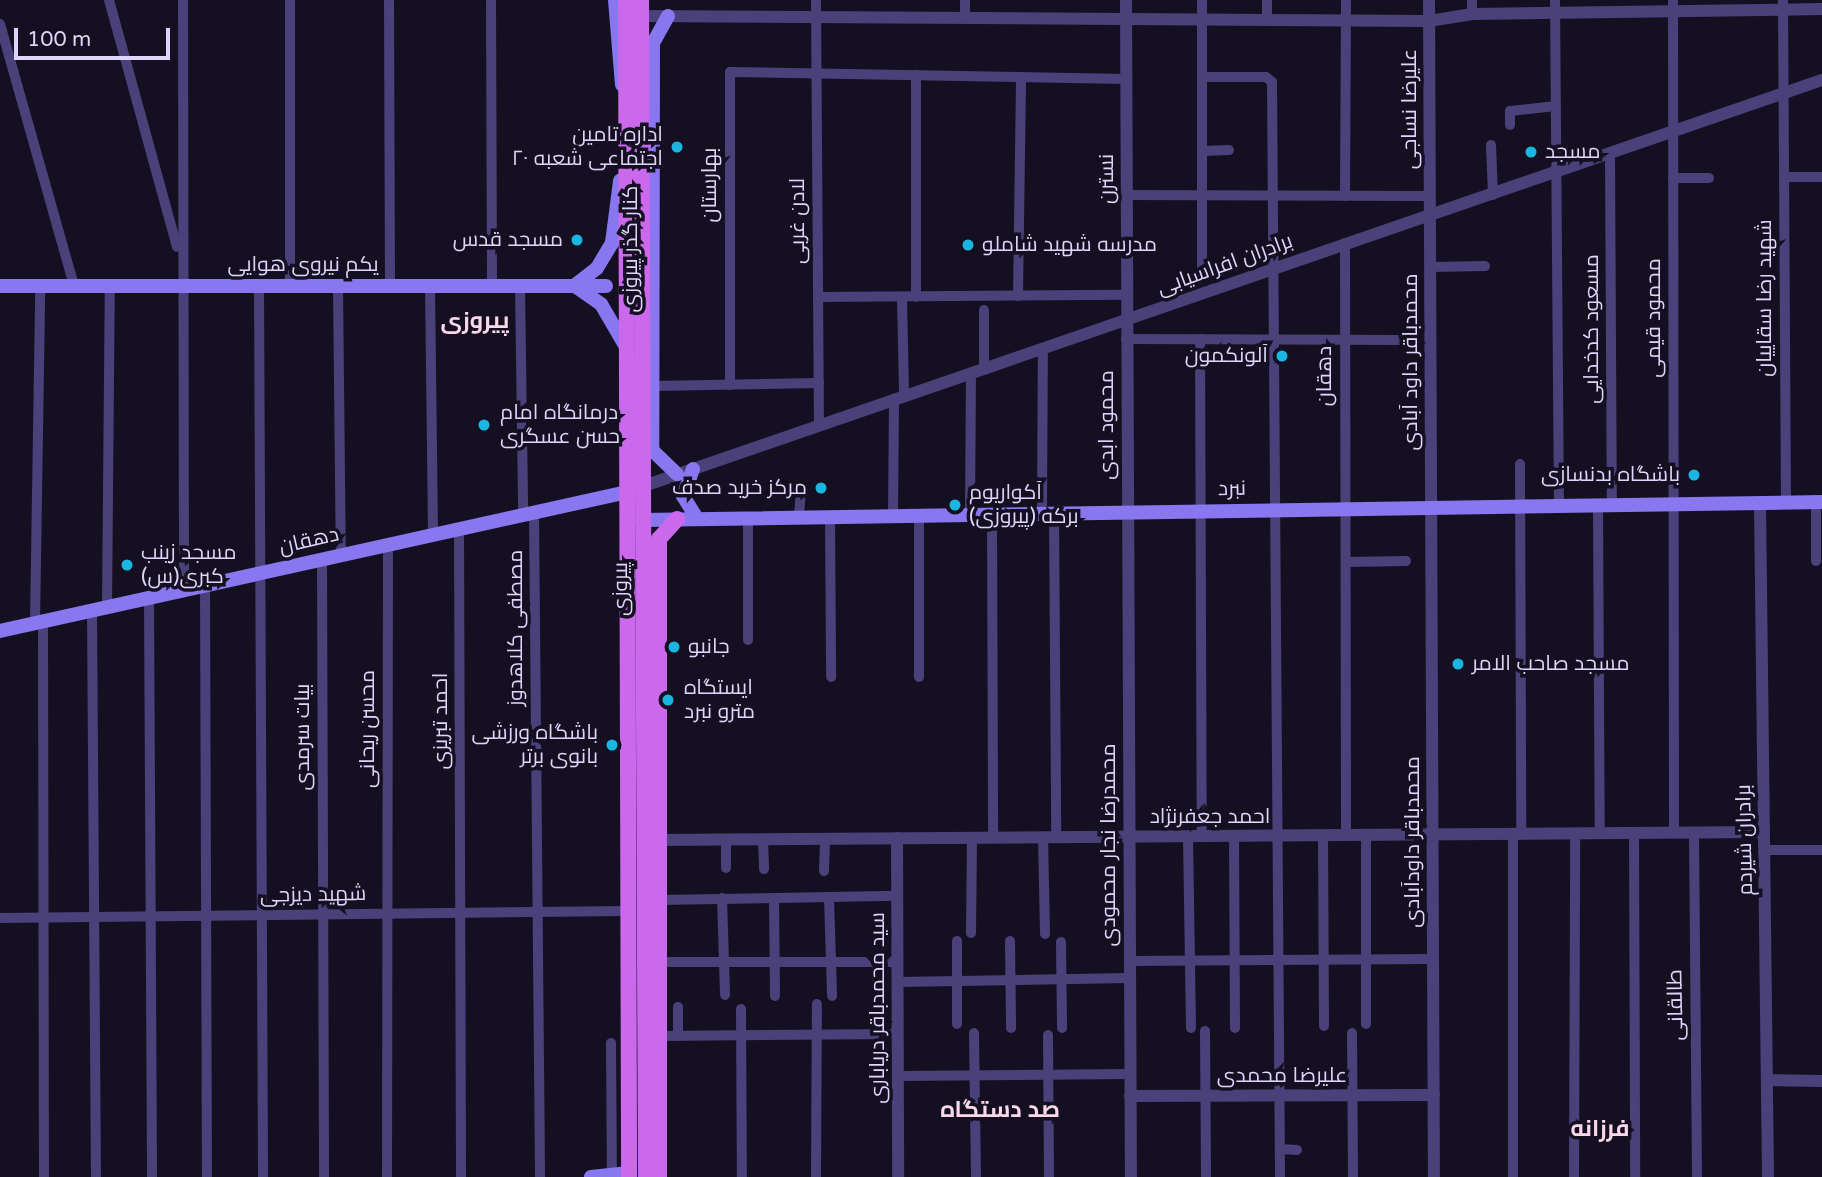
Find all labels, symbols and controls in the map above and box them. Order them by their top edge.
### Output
scale bar [18,14,173,58]
text: 100 m [27,27,91,52]
street label: علیرضا نساجی [1397,49,1423,169]
place label: اداره تامین اجتماعی شعبه ۲۰ [512,122,663,172]
marker: اداره تامین اجتماعی شعبه ۲۰ [669,139,685,155]
place label: مسجد [1545,139,1600,165]
marker: مسجد [1523,144,1539,160]
street label: بهارستان [697,148,723,222]
street label: نسترن [1094,154,1120,204]
street label: لادن غربی [785,178,811,264]
street label: کنار گذر پیروزی [618,186,644,312]
street label: شهید رضا سقاییان [1752,219,1778,377]
place label: مسجد قدس [453,227,563,253]
street label: برادران افراسیابی [1154,229,1296,301]
marker: مسجد قدس [569,232,585,248]
place label: مدرسه شهید شاملو [982,232,1157,258]
marker: مدرسه شهید شاملو [960,237,976,253]
street label: یکم نیروی هوایی [227,252,379,278]
street label: مسعود کدخدایی [1579,254,1605,404]
street label: محمود قیمی [1641,258,1667,378]
street label: محمدباقر داود آبادی [1398,273,1424,451]
district label: پیروزی [441,307,509,335]
place label: آلونکمون [1185,343,1268,369]
street label: دهقان [1312,346,1338,406]
marker: آلونکمون [1274,348,1290,364]
street label: محمود ابدی [1094,370,1120,480]
place label: درمانگاه امام حسن عسگری [500,400,620,450]
marker: درمانگاه امام حسن عسگری [474,415,494,435]
place label: باشگاه بدنسازی [1541,462,1680,488]
marker: باشگاه بدنسازی [1686,467,1702,483]
place label: مرکز خرید صدف [672,475,807,501]
street label: نبرد [1218,476,1246,502]
marker: مرکز خرید صدف [813,480,829,496]
place label: آکواریوم برکه (پیروزی) [969,480,1079,530]
marker: آکواریوم برکه (پیروزی) [947,497,963,513]
street label: دهقان [277,522,341,560]
place label: مسجد زینب کبری(س) [141,540,236,590]
street label: مصطفی کلاهدوز [503,550,529,706]
marker: مسجد زینب کبری(س) [119,557,135,573]
street label: پیروزی [608,562,634,616]
place label: جانبو [688,634,730,660]
marker: جانبو [666,639,682,655]
place label: مسجد صاحب الامر [1472,651,1630,677]
marker: مسجد صاحب الامر [1450,656,1466,672]
street label: محسن ریحانی [355,670,381,788]
street label: احمد تبریزی [428,673,454,769]
place label: ایستگاه مترو نبرد [684,675,755,725]
street label: بیات سرمدی [290,684,316,790]
marker: ایستگاه مترو نبرد [658,690,678,710]
place label: باشگاه ورزشی بانوی برتر [472,720,598,770]
marker: باشگاه ورزشی بانوی برتر [604,737,620,753]
street label: محمدرضا نجار محمودی [1096,744,1122,946]
street label: محمدباقر داودآبادی [1400,756,1426,928]
street label: برادران شیردم [1731,784,1759,896]
street label: احمد جعفرنژاد [1150,804,1270,830]
street label: شهید دیزجی [260,881,366,909]
street label: سید محمدباقر دریاباری [865,912,891,1104]
street label: طالقانی [1663,969,1689,1041]
street label: علیرضا محمدی [1217,1063,1347,1089]
district label: صد دستگاه [940,1096,1060,1124]
district label: فرزانه [1571,1115,1629,1143]

